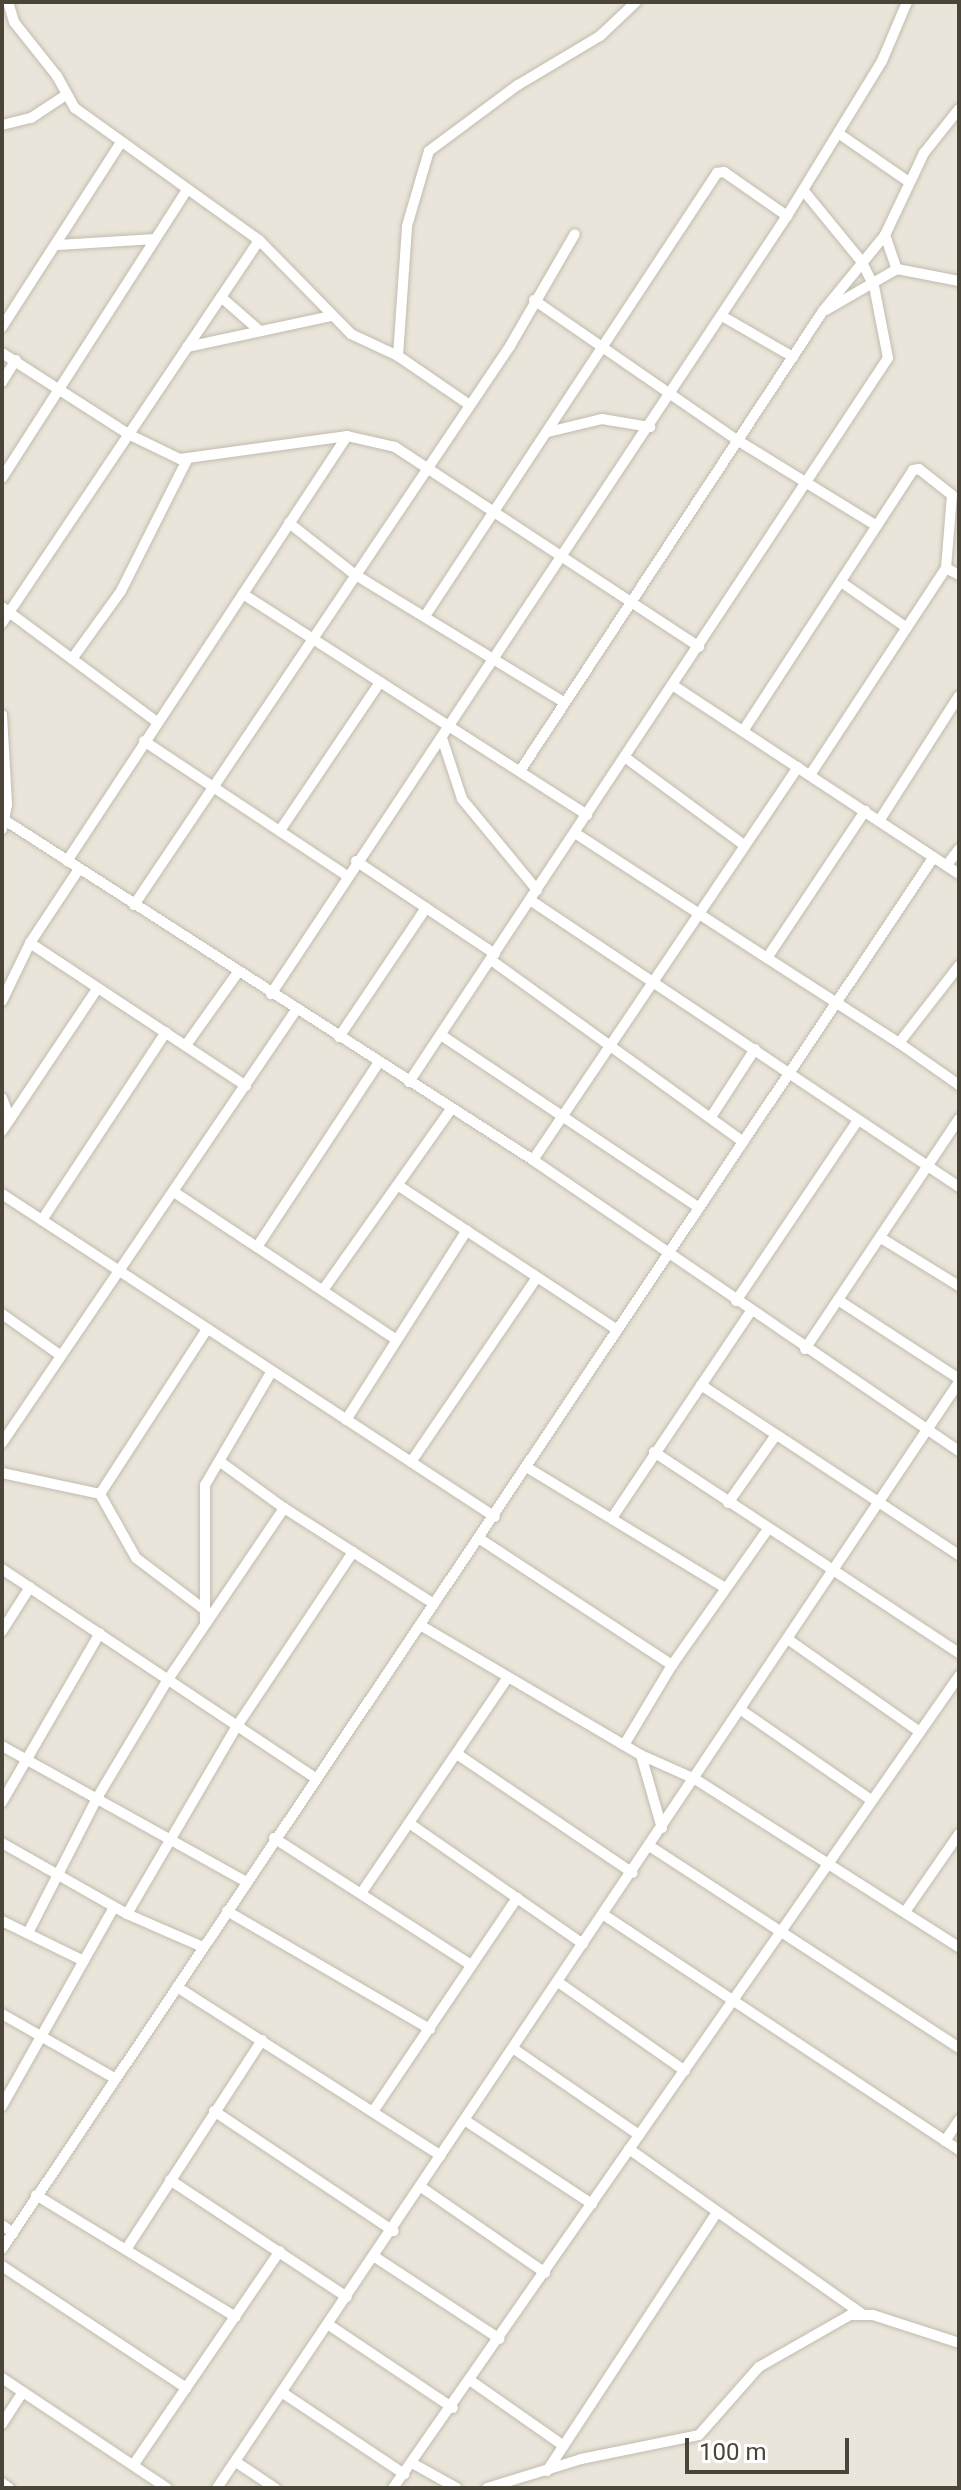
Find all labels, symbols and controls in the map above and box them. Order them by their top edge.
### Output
scale bar [689,2422,853,2472]
text: 100 m [699,2438,766,2466]

